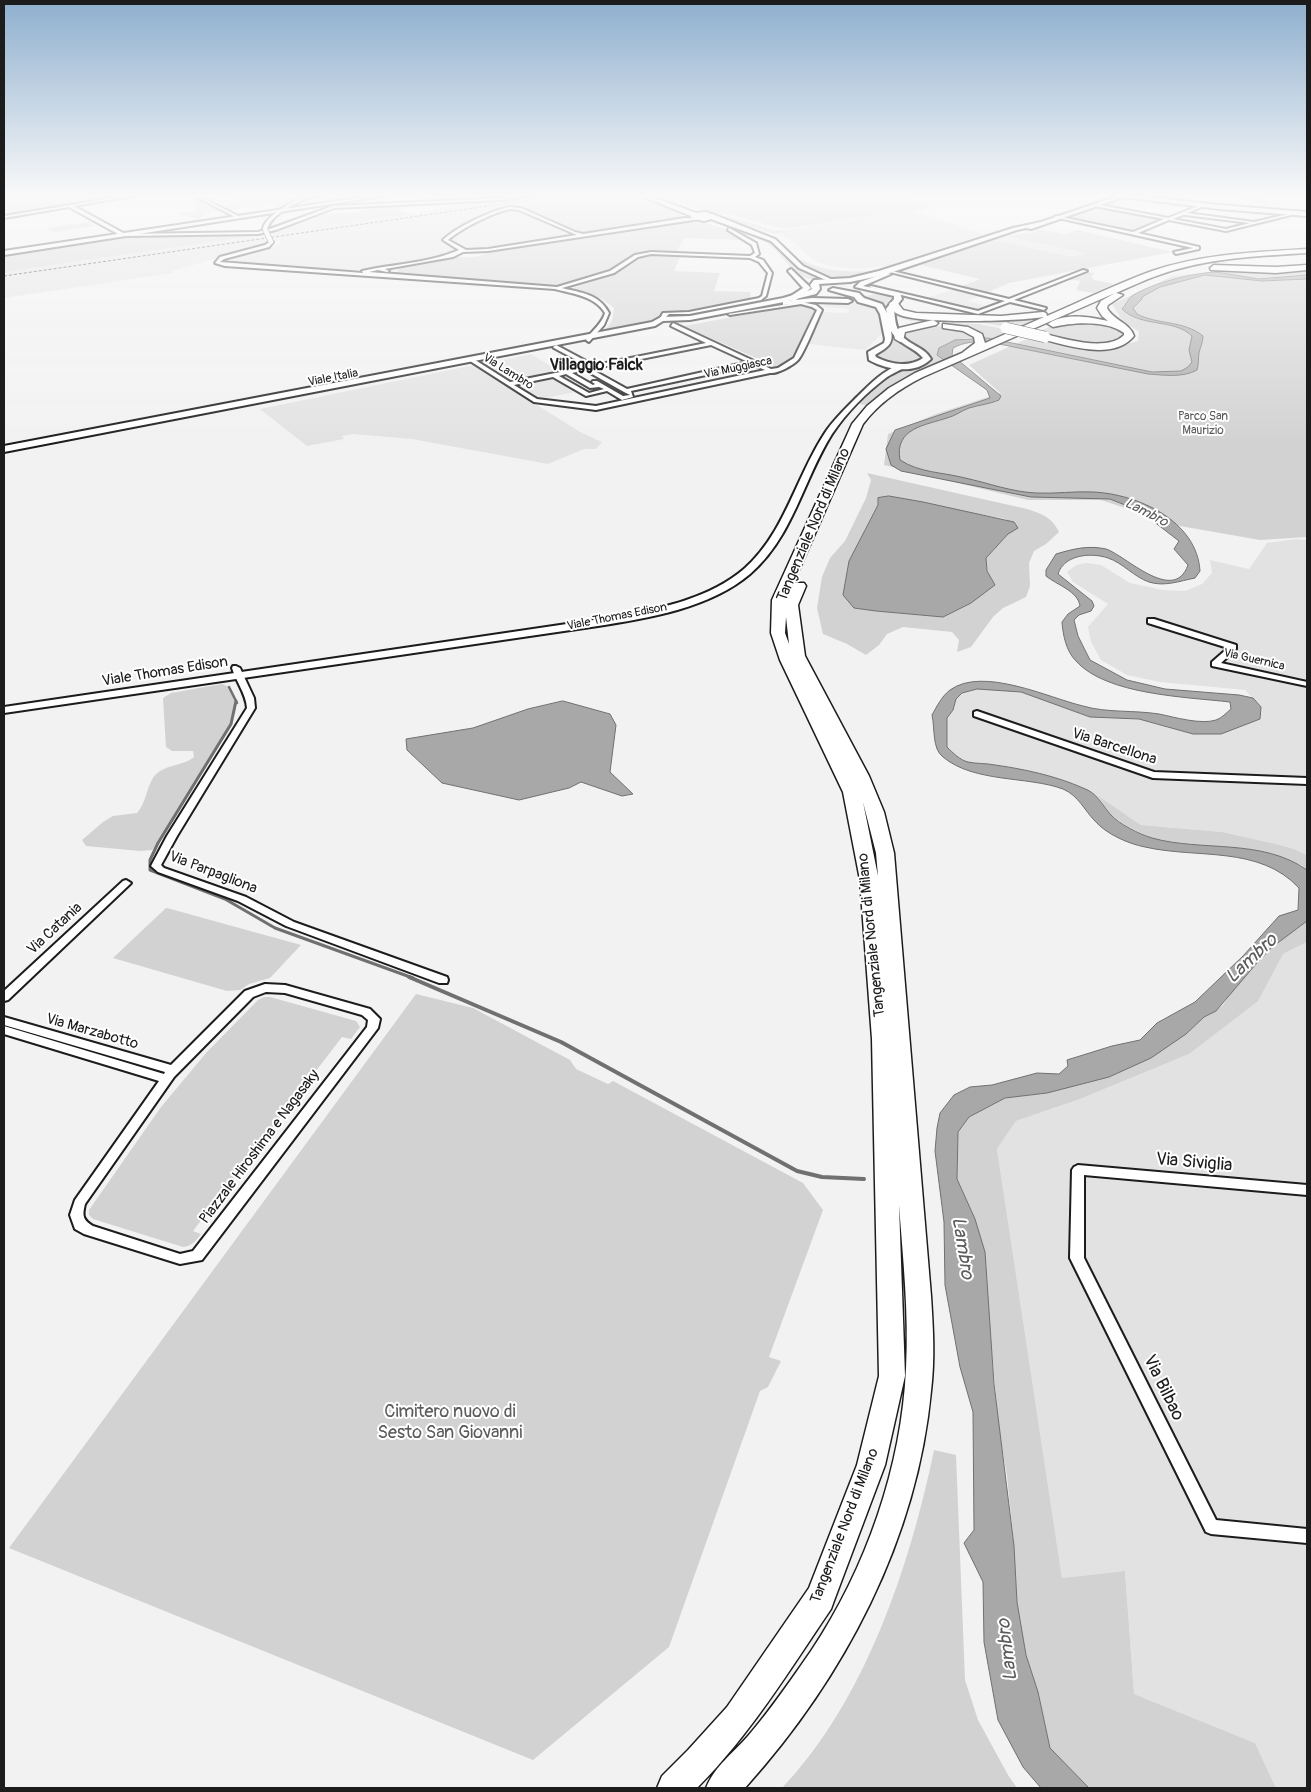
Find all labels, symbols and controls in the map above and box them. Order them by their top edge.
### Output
street label: Via Lambro [480,351,536,393]
street label: Via Muggiasca [703,354,773,382]
district label: Villaggio Falck [549,356,643,376]
street label: Viale Italia [307,366,359,390]
park label: Parco San Maurizio [1178,410,1228,438]
street label: Tangenziale Nord di Milano [774,446,854,604]
water label: Lambro [1122,495,1170,531]
street label: Viale Thomas Edison [566,600,668,634]
street label: Via Guernica [1222,646,1286,674]
street label: Viale Thomas Edison [101,653,229,691]
street label: Via Barcellona [1069,725,1159,769]
street label: Via Parpagliona [166,848,260,898]
street label: Tangenziale Nord di Milano [854,852,890,1018]
street label: Via Catania [24,899,86,959]
water label: Lambro [1221,929,1283,989]
street label: Via Marzabotto [44,1010,140,1054]
street label: Piazzale Hiroshima e Nagasaky [196,1066,324,1228]
street label: Via Siviglia [1155,1149,1233,1177]
water label: Lambro [946,1215,978,1281]
street label: Via Bilbao [1138,1351,1188,1425]
park label: Cimitero nuovo di Sesto San Giovanni [378,1401,522,1444]
street label: Tangenziale Nord di Milano [807,1446,883,1606]
water label: Lambro [993,1618,1023,1682]

